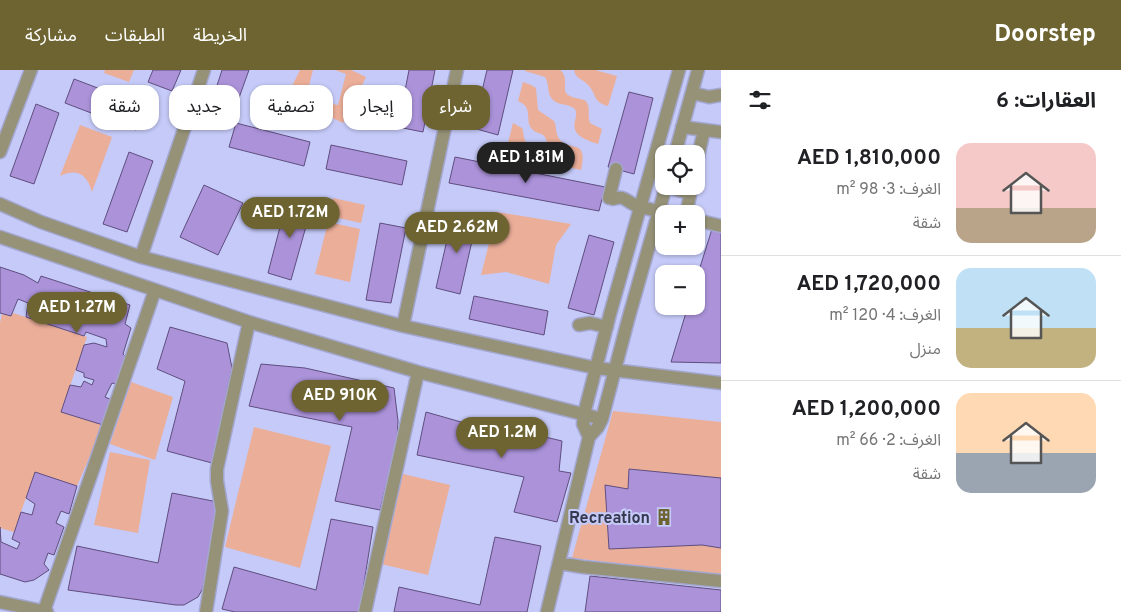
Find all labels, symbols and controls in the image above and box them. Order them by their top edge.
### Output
text: Doorstep [994,20,1096,50]
text: مشاركة [25,25,77,48]
text: الطبقات [105,25,165,48]
text: الخريطة [193,25,247,48]
chip: شقة [91,85,159,130]
chip: جديد [169,85,240,130]
chip: تصفية [250,85,333,130]
chip: إيجار [343,85,412,130]
chip: شراء [422,85,490,130]
icon: filters [746,86,774,114]
text: العقارات: 6 [996,88,1096,115]
pin: AED 1.81M [469,142,583,184]
map controls [655,145,705,315]
button: locate [655,145,705,195]
text: AED 1,810,000 [797,145,941,172]
text: AED 1.81M [488,148,564,168]
icon: home [996,163,1056,223]
text: الغرف: 3 · 98 m² [836,180,941,200]
pin: AED 1.72M [233,196,347,239]
text: AED 1.72M [252,203,328,223]
button: + [655,205,705,255]
pin: AED 2.62M [400,212,514,254]
text: شقة [913,214,941,234]
text: AED 2.62M [416,218,498,238]
button: − [655,265,705,315]
text: AED 1,720,000 [796,271,941,298]
icon: home [996,288,1056,348]
pin: AED 1.27M [20,292,134,334]
text: AED 1.27M [38,298,116,318]
text: الغرف: 4 · 120 m² [829,306,941,326]
text: منزل [910,340,941,360]
pin: AED 910K [288,380,392,422]
text: AED 910K [303,386,377,406]
text: AED 1,200,000 [792,396,941,423]
icon: home [996,413,1056,473]
pin: AED 1.2M [450,416,554,459]
text: AED 1.2M [467,423,537,443]
text: الغرف: 2 · 66 m² [836,431,941,451]
text: شقة [913,465,941,485]
building icon: Recreation [654,507,674,527]
place label: Recreation [569,509,650,529]

